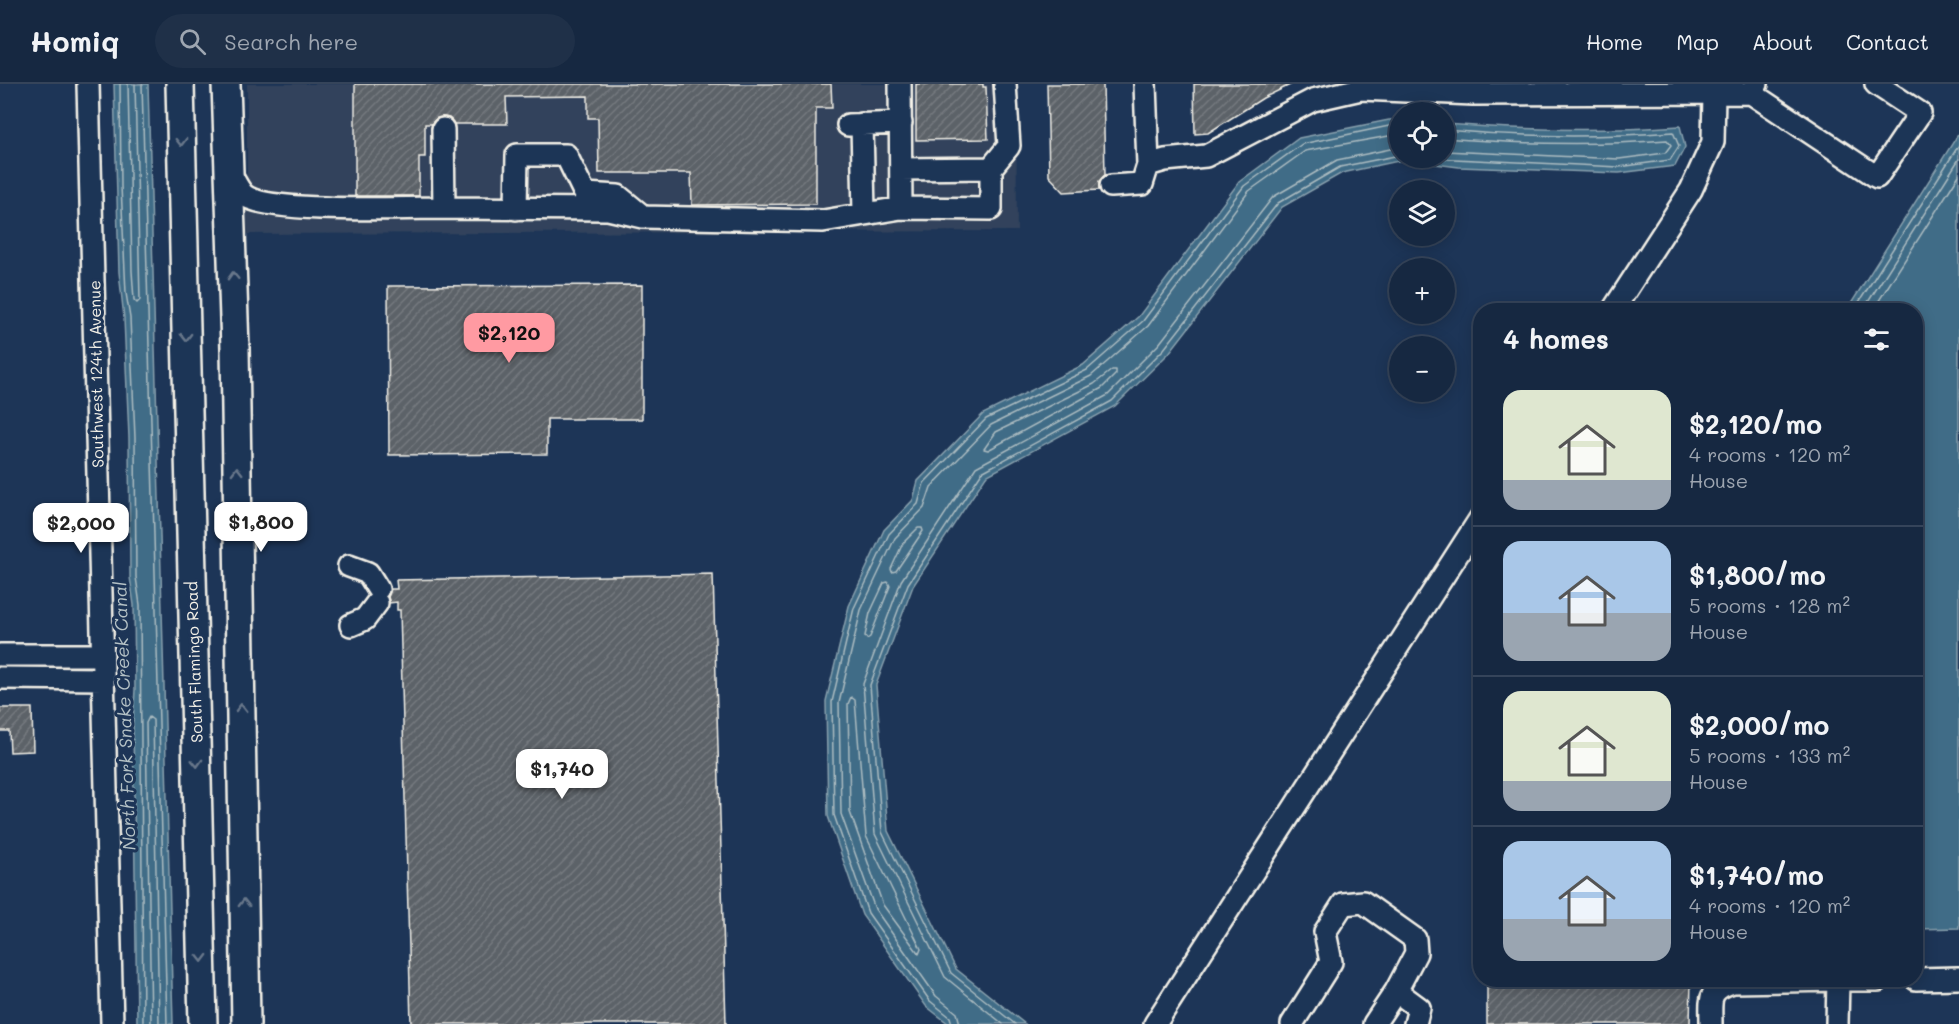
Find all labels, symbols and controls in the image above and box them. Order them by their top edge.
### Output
search box [155,14,575,68]
text: Homiq [30,23,119,59]
icon: search [176,25,209,58]
text: Search here [224,27,358,56]
text: Home [1586,28,1643,55]
text: Map [1676,28,1719,55]
text: About [1752,28,1813,55]
text: Contact [1846,28,1929,55]
map controls [1389,102,1455,402]
button: locate [1389,102,1455,168]
one-way arrow [175,138,187,147]
button: layers [1389,180,1455,246]
button: + [1389,258,1455,324]
one-way arrow [226,271,239,280]
street label: Southwest 124th Avenue [83,280,108,468]
pin: $2,120 [460,313,558,364]
text: $2,120 [478,319,540,345]
text: 4 homes [1503,322,1609,356]
icon: filters [1860,323,1893,356]
one-way arrow [179,333,192,342]
button: − [1389,336,1455,402]
text: $2,120/mo [1689,407,1822,441]
icon: home [1551,414,1623,486]
text: 4 rooms · 120 m² [1689,441,1850,467]
one-way arrow [231,466,243,475]
text: House [1689,467,1748,493]
pin: $1,800 [212,502,310,553]
pin: $2,000 [32,503,130,554]
text: $1,800 [228,508,294,534]
text: $2,000 [47,509,115,535]
text: $1,800/mo [1689,558,1826,592]
icon: home [1551,565,1623,637]
water label: North Fork Snake Creek Canal [107,581,141,851]
street label: South Flamingo Road [180,581,207,743]
text: 5 rooms · 128 m² [1689,592,1850,618]
text: House [1689,618,1748,644]
one-way arrow [235,703,247,712]
text: $2,000/mo [1689,708,1829,742]
icon: home [1551,715,1623,787]
text: 5 rooms · 133 m² [1689,742,1850,768]
pin: $1,740 [513,749,611,800]
text: $1,740 [530,755,594,781]
one-way arrow [191,759,203,768]
text: House [1689,768,1748,794]
text: $1,740/mo [1689,858,1824,892]
icon: home [1551,865,1623,937]
text: 4 rooms · 120 m² [1689,892,1850,918]
one-way arrow [238,898,250,907]
text: House [1689,918,1748,944]
one-way arrow [196,954,208,963]

